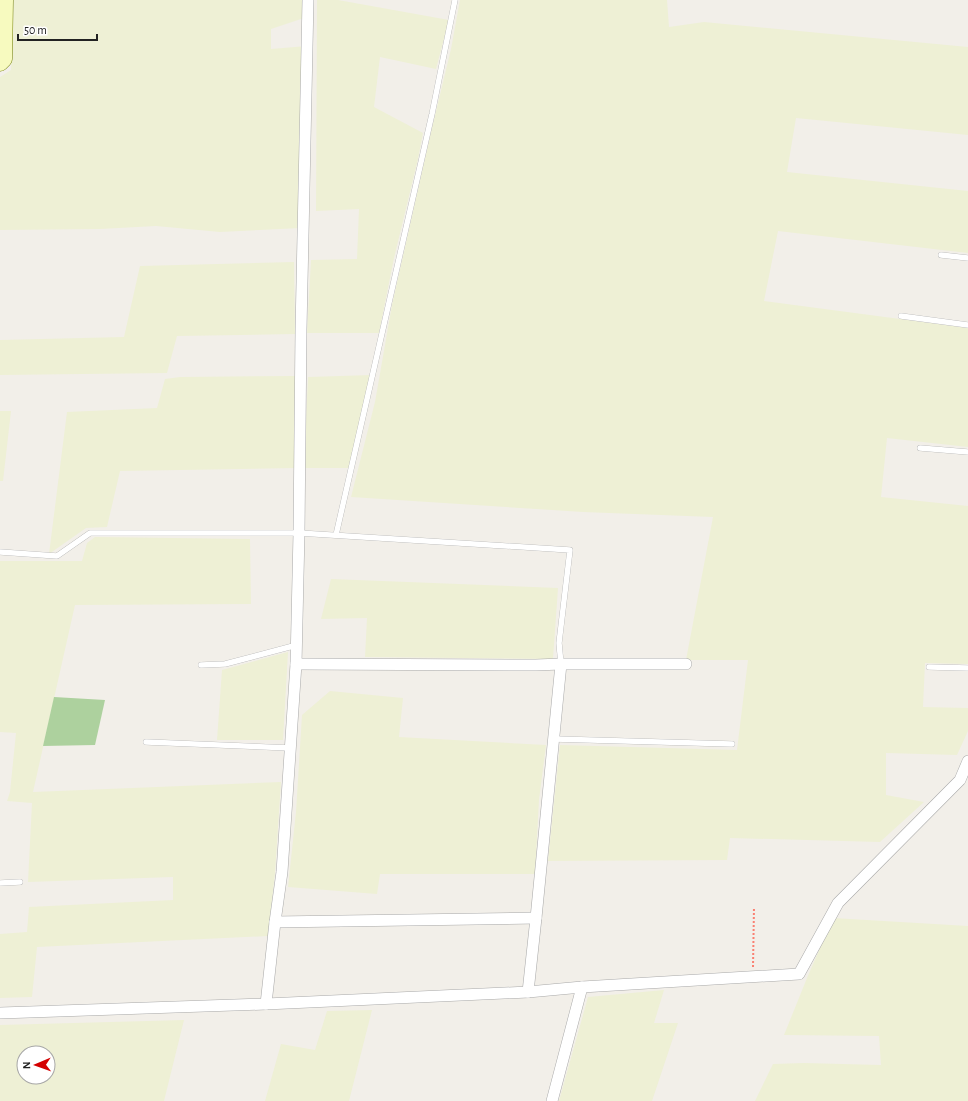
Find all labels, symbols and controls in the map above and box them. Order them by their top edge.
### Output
scale bar [18,16,97,42]
text: 50 m [24,24,47,36]
north arrow [16,1045,56,1085]
text: N [21,1061,32,1069]

